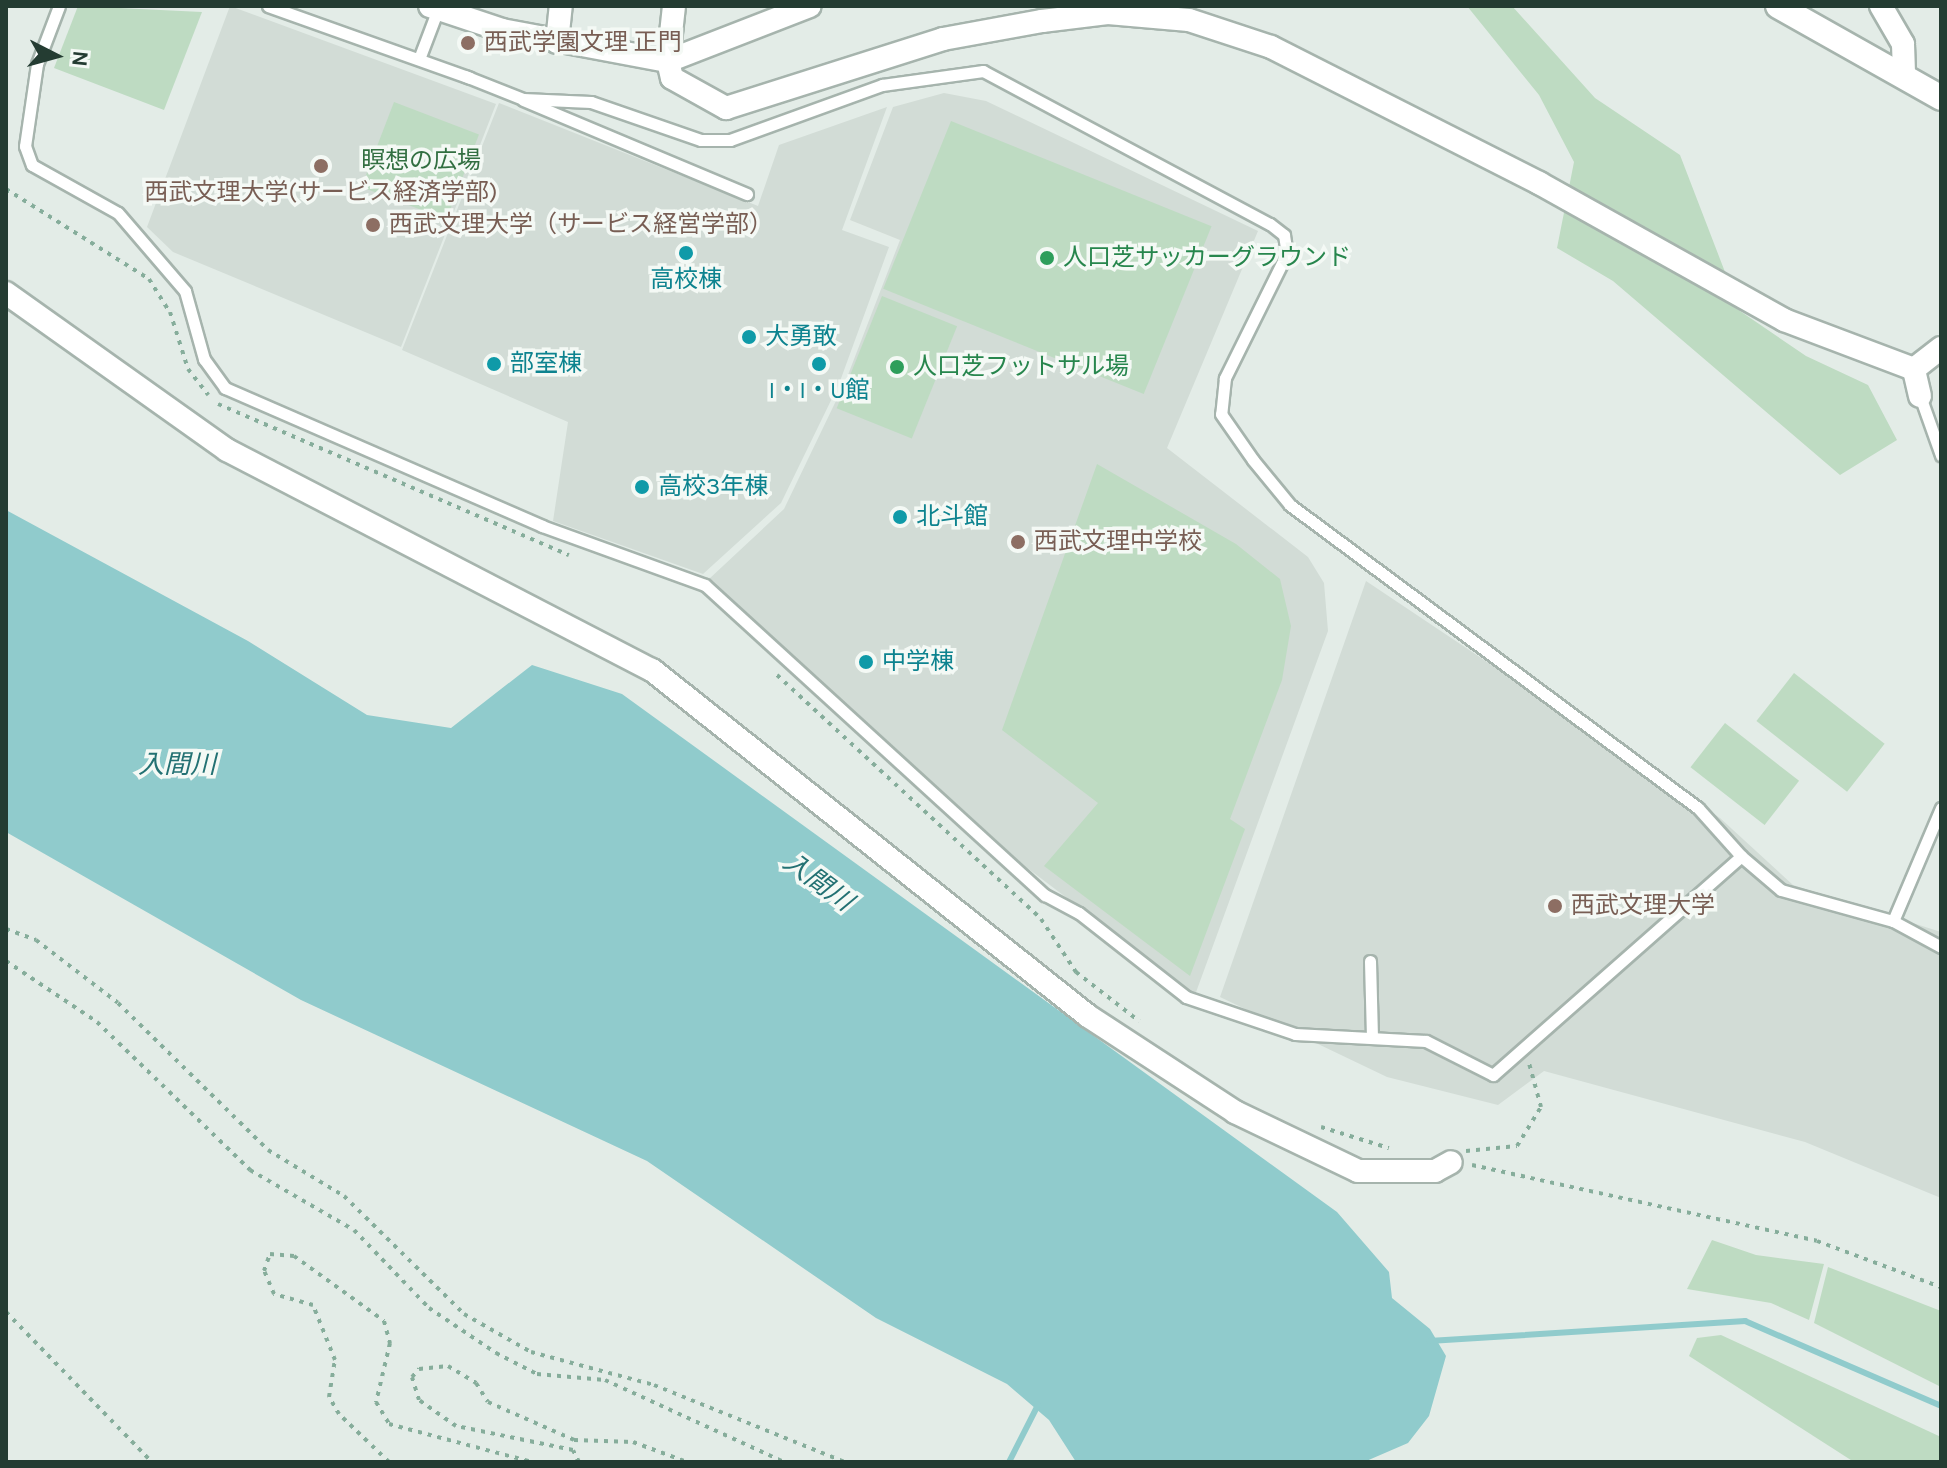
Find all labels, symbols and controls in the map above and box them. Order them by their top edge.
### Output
north arrow [16,16,96,96]
place label: 西武学園文理 正門 [484,29,682,57]
marker: 西武学園文理 正門 [459,34,477,52]
text: N [66,49,94,68]
park label: 瞑想の広場 [361,147,481,175]
marker: 西武文理大学(サービス経済学部) [312,157,330,175]
place label: 西武文理大学(サービス経済学部) [144,179,498,207]
place label: 西武文理大学（サービス経営学部） [389,211,773,239]
marker: 西武文理大学（サービス経営学部） [364,216,382,234]
marker: 高校棟 [677,244,695,262]
place label: 人口芝サッカーグラウンド [1063,244,1351,272]
marker: 人口芝サッカーグラウンド [1038,249,1056,267]
place label: 高校棟 [650,266,722,294]
place label: 大勇敢 [765,323,837,351]
marker: 大勇敢 [740,328,758,346]
place label: 部室棟 [510,350,582,378]
place label: 人口芝フットサル場 [913,353,1129,381]
marker: 部室棟 [485,355,503,373]
marker: I・I・U館 [810,355,828,373]
marker: 人口芝フットサル場 [888,358,906,376]
place label: I・I・U館 [768,377,870,405]
place label: 高校3年棟 [658,473,768,501]
marker: 高校3年棟 [633,478,651,496]
place label: 北斗館 [916,503,988,531]
marker: 北斗館 [891,508,909,526]
place label: 西武文理中学校 [1034,528,1202,556]
marker: 西武文理中学校 [1009,533,1027,551]
place label: 中学棟 [882,648,954,676]
marker: 中学棟 [857,653,875,671]
water label: 入間川 [138,749,216,781]
water label: 入間川 [777,846,859,918]
place label: 西武文理大学 [1571,892,1715,920]
marker: 西武文理大学 [1546,897,1564,915]

